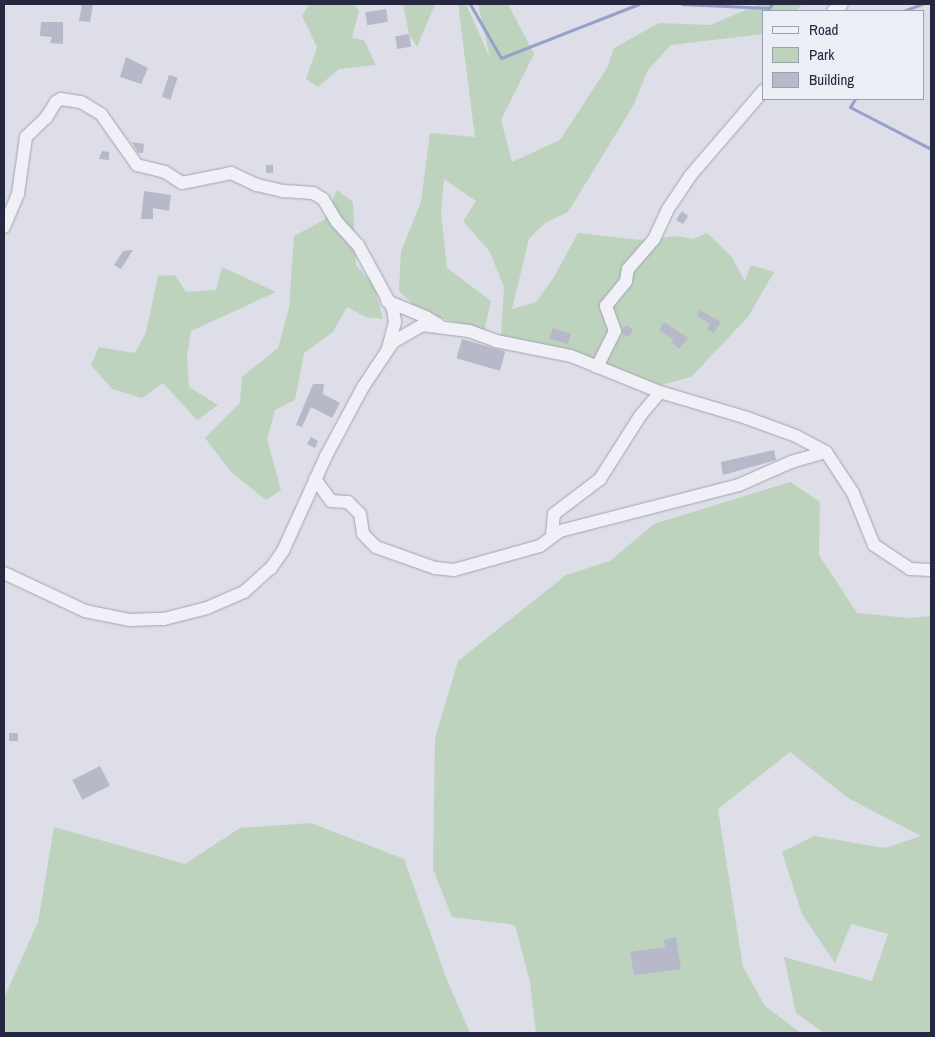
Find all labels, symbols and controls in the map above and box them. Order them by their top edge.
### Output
legend [762,10,925,100]
text: Road [809,19,838,40]
text: Park [809,44,834,65]
text: Building [809,69,854,90]

